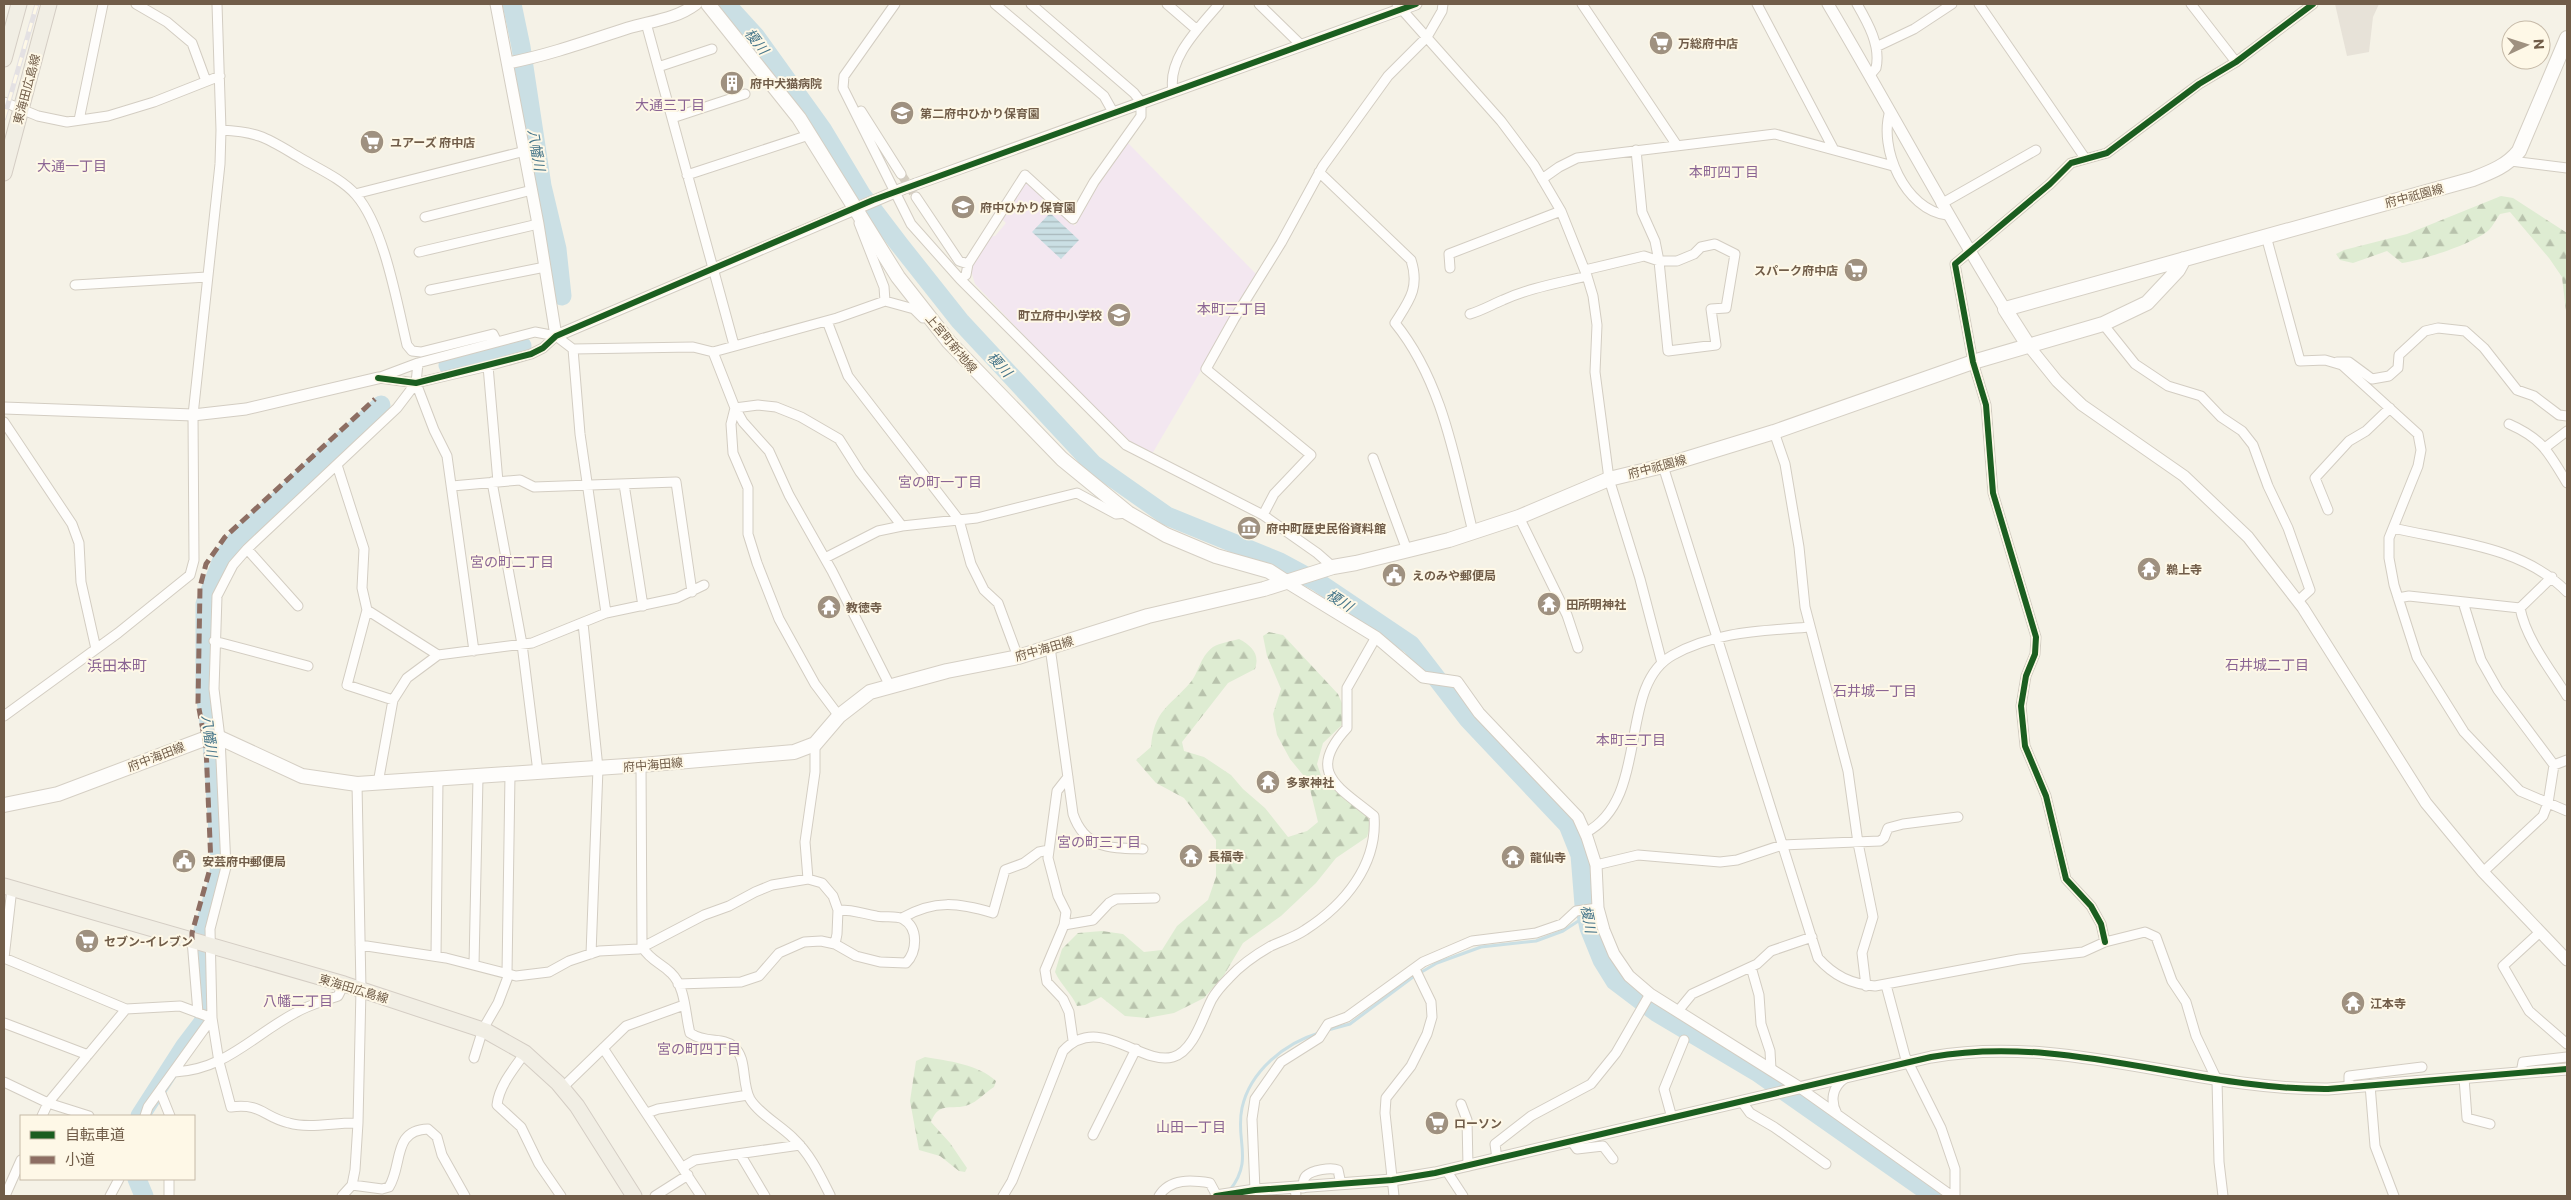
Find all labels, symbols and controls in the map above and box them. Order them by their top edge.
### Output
north arrow [2501,20,2551,70]
water label: 榎川 [742,25,774,59]
supermarket icon: 万総府中店 [1648,30,1674,56]
place label: 万総府中店 [1678,36,1738,50]
text: N [2531,38,2548,50]
street label: 東海田広島線 [10,52,42,126]
building icon: 府中犬猫病院 [719,70,745,96]
place label: 府中犬猫病院 [750,76,822,90]
district label: 大通三丁目 [635,96,705,113]
school or university icon: 第二府中ひかり保育園 [889,100,915,126]
place label: 第二府中ひかり保育園 [920,106,1040,120]
water label: 八幡川 [525,128,549,174]
supermarket icon: ユアーズ 府中店 [359,129,385,155]
place label: ユアーズ 府中店 [390,135,475,149]
district label: 大通一丁目 [37,157,107,174]
district label: 本町四丁目 [1689,163,1759,180]
street label: 府中祇園線 [2383,180,2445,210]
school or university icon: 府中ひかり保育園 [950,194,976,220]
place label: 府中ひかり保育園 [980,200,1076,214]
supermarket icon: スパーク府中店 [1843,257,1869,283]
place label: スパーク府中店 [1754,263,1838,277]
district label: 本町二丁目 [1197,300,1267,317]
school or university icon: 町立府中小学校 [1106,302,1132,328]
place label: 町立府中小学校 [1018,308,1102,322]
street label: 上宮町新地線 [923,311,981,375]
water label: 榎川 [984,348,1017,381]
street label: 府中祇園線 [1626,451,1688,481]
district label: 宮の町一丁目 [898,473,982,490]
museum icon: 府中町歴史民俗資料館 [1236,515,1262,541]
place label: 府中町歴史民俗資料館 [1266,521,1386,535]
district label: 宮の町二丁目 [470,553,554,570]
temple icon: 鵜上寺 [2136,556,2162,582]
public building icon: えのみや郵便局 [1381,562,1407,588]
place label: 鵜上寺 [2166,562,2202,576]
place label: えのみや郵便局 [1412,568,1496,582]
water label: 榎川 [1324,585,1358,616]
temple icon: 田所明神社 [1536,591,1562,617]
temple icon: 教徳寺 [816,594,842,620]
place label: 田所明神社 [1566,597,1626,611]
place label: 教徳寺 [846,600,882,614]
street label: 府中海田線 [1013,633,1075,663]
district label: 浜田本町 [87,656,147,674]
district label: 石井城二丁目 [2225,656,2309,673]
district label: 石井城一丁目 [1833,682,1917,699]
water label: 八幡川 [199,714,221,760]
district label: 本町三丁目 [1596,731,1666,748]
street label: 府中海田線 [125,739,187,773]
street label: 府中海田線 [622,754,684,774]
temple icon: 多家神社 [1255,769,1281,795]
place label: 多家神社 [1286,775,1334,789]
district label: 宮の町三丁目 [1057,833,1141,850]
temple icon: 長福寺 [1178,843,1204,869]
temple icon: 龍仙寺 [1500,844,1526,870]
public building icon: 安芸府中郵便局 [171,848,197,874]
place label: 長福寺 [1208,849,1244,863]
place label: 龍仙寺 [1530,850,1566,864]
place label: 安芸府中郵便局 [202,854,286,868]
water label: 榎川 [1578,904,1600,936]
supermarket icon: セブン-イレブン [74,928,100,954]
place label: セブン-イレブン [104,934,193,948]
street label: 東海田広島線 [318,971,390,1005]
temple icon: 江本寺 [2340,990,2366,1016]
district label: 八幡二丁目 [263,992,333,1009]
place label: 江本寺 [2370,996,2406,1010]
district label: 宮の町四丁目 [657,1040,741,1057]
supermarket icon: ローソン [1424,1110,1450,1136]
legend [20,1115,195,1180]
place label: ローソン [1454,1116,1502,1130]
district label: 山田一丁目 [1156,1118,1226,1135]
text: 自転車道 [65,1125,125,1143]
text: 小道 [65,1150,95,1168]

